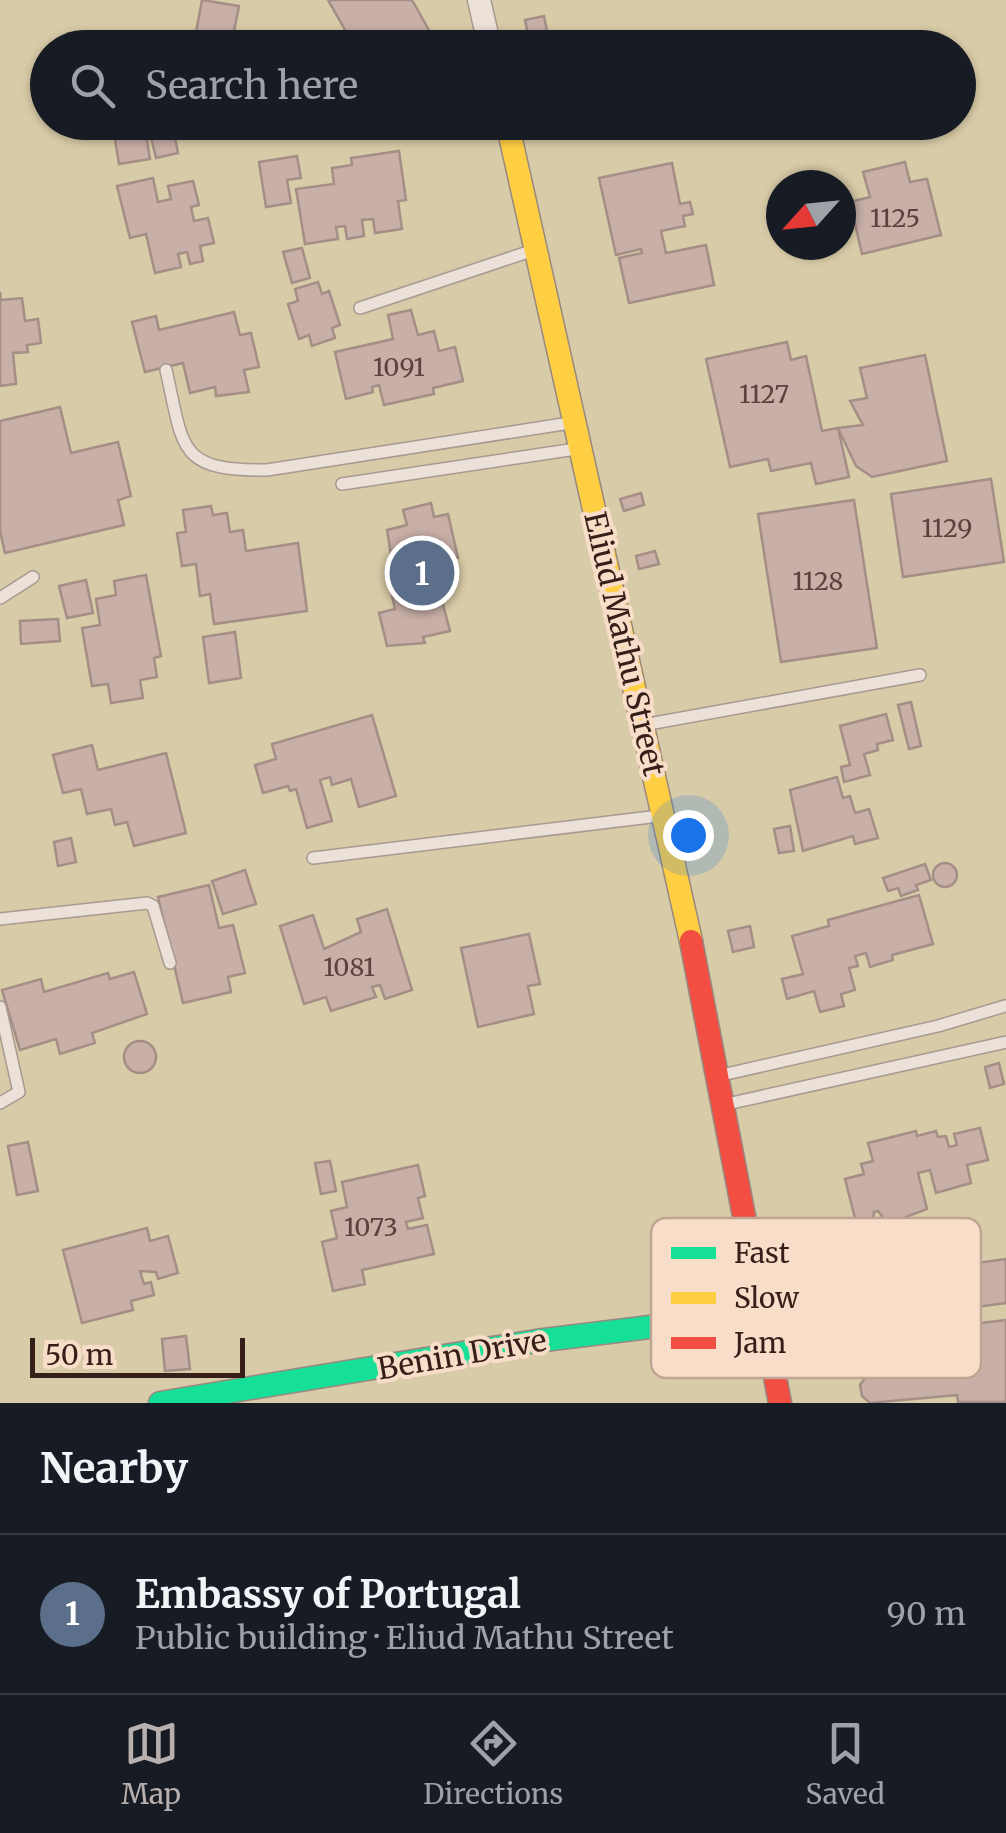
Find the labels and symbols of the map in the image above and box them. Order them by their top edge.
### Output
north arrow [766,170,856,260]
house number: 1125 [870,202,920,234]
house number: 1091 [373,351,425,383]
house number: 1127 [739,378,789,410]
street label: Eliud Mathu Street [576,508,674,780]
house number: 1129 [922,512,972,544]
pin: 1 [390,536,454,610]
house number: 1128 [793,565,843,597]
your location [663,810,714,861]
house number: 1081 [323,951,375,983]
house number: 1073 [344,1211,398,1243]
legend [651,1218,981,1378]
text: Fast [734,1235,790,1271]
text: Slow [734,1280,799,1316]
street label: Benin Drive [374,1320,549,1388]
text: Jam [733,1325,787,1361]
scale bar [30,1333,245,1378]

